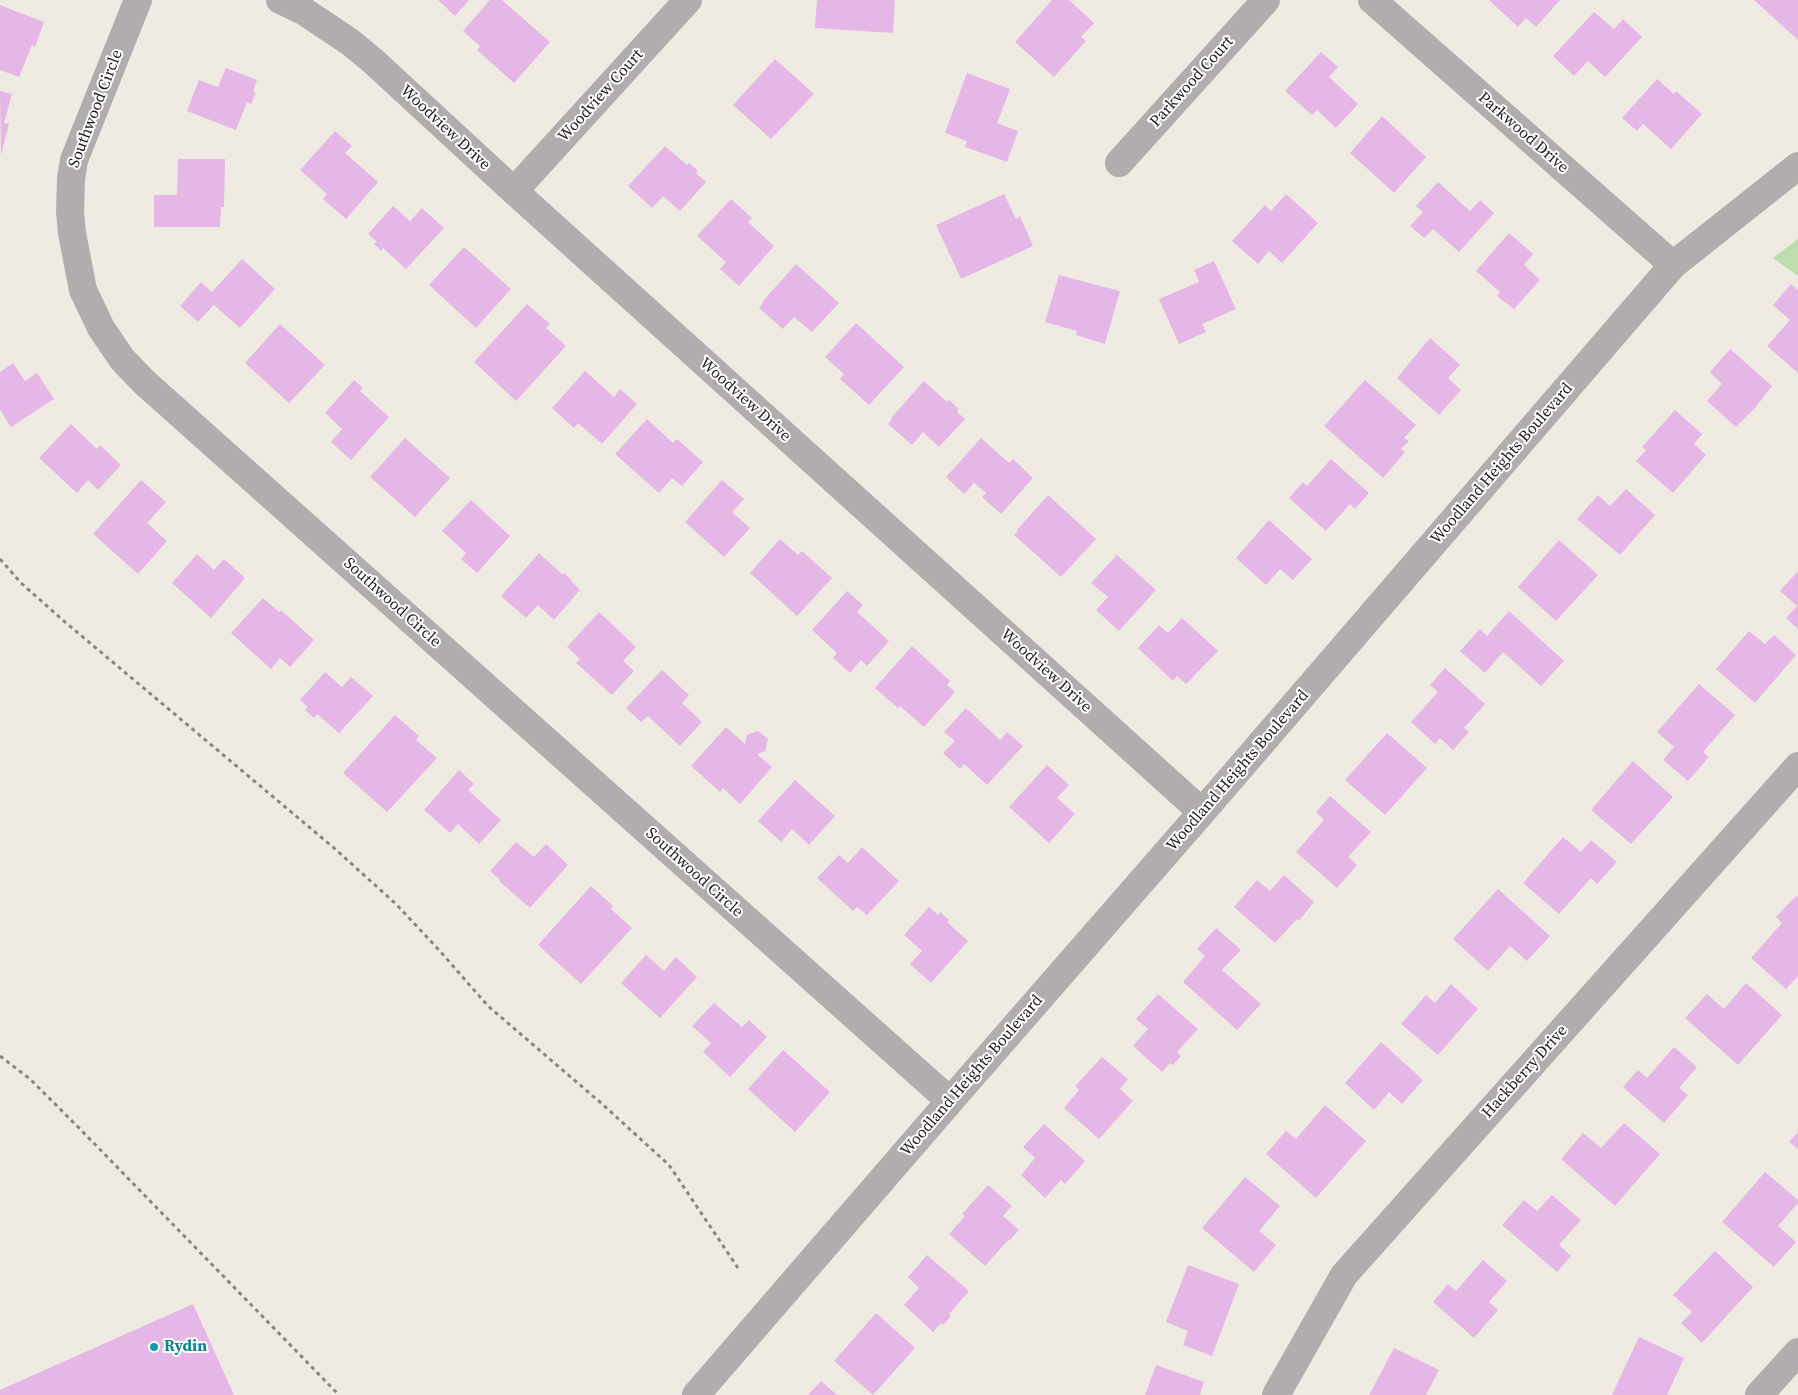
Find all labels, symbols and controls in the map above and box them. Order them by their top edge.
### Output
street label: Parkwood Court [1146,33,1238,131]
street label: Woodview Court [554,46,648,146]
street label: Southwood Circle [65,47,127,171]
street label: Woodview Drive [396,81,494,175]
street label: Parkwood Drive [1474,88,1572,178]
street label: Woodview Drive [695,354,795,446]
street label: Woodland Heights Boulevard [1427,380,1577,548]
street label: Southwood Circle [339,554,445,652]
street label: Woodview Drive [996,625,1096,717]
street label: Woodland Heights Boulevard [1163,687,1313,855]
street label: Southwood Circle [641,824,747,922]
street label: Woodland Heights Boulevard [897,992,1047,1160]
street label: Hackberry Drive [1478,1022,1572,1122]
place label: Rydin [164,1337,207,1357]
marker: Rydin [148,1341,160,1353]

